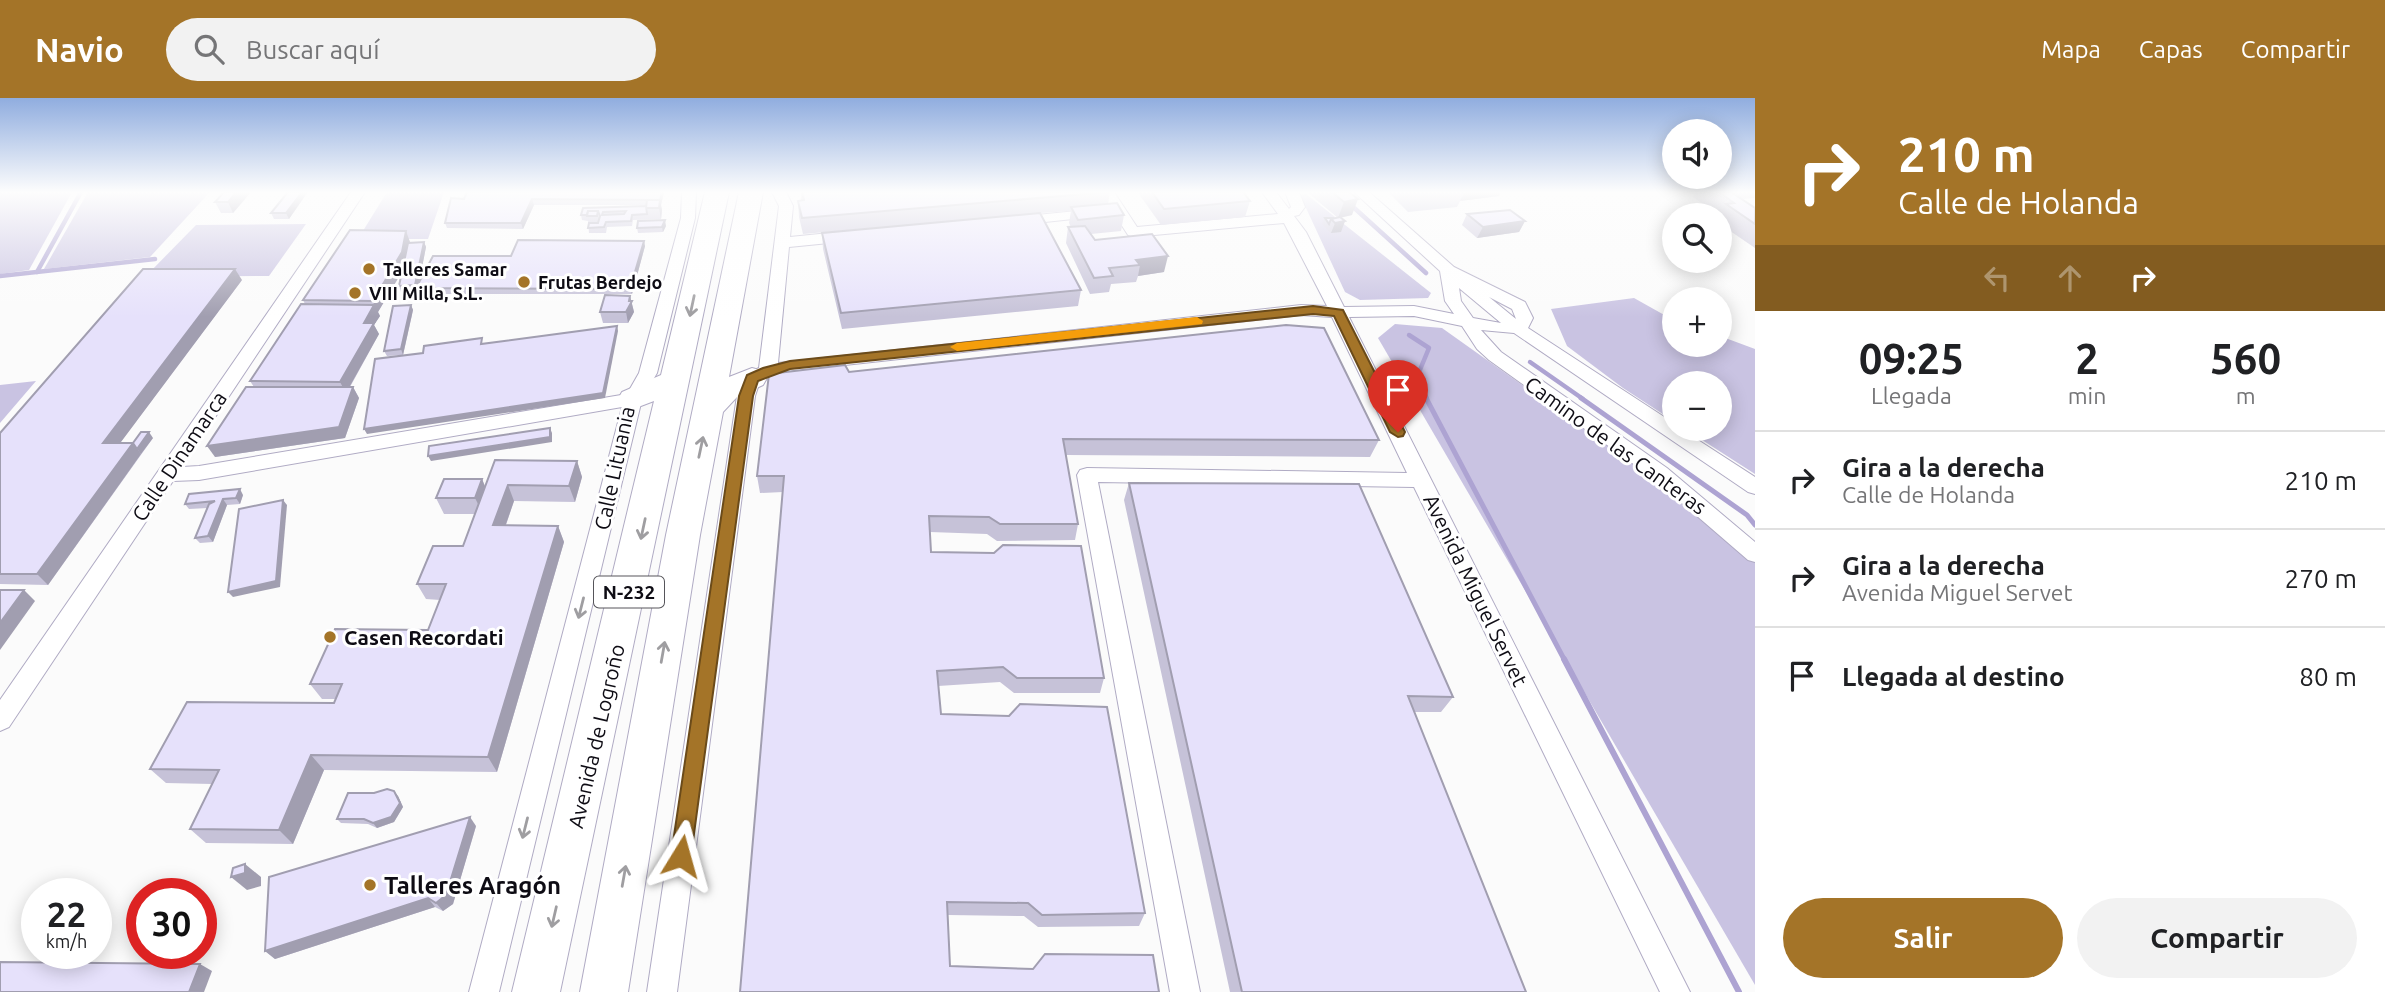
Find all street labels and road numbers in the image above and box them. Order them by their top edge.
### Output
street label: Camino de las Canteras [1521,371,1711,519]
street label: Calle Dinamarca [127,387,231,525]
street label: Calle Lituania [589,404,639,532]
street label: Avenida Miguel Servet [1419,490,1533,690]
road number: N-232 [594,576,664,607]
street label: Avenida de Logroño [563,642,629,830]

